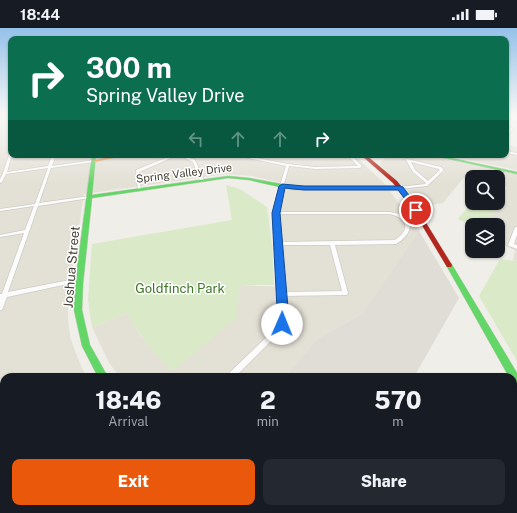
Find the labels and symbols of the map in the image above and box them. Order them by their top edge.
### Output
street label: Spring Valley Drive [135,161,233,185]
pin [399,193,433,227]
street label: Joshua Street [60,225,83,309]
park label: Goldfinch Park [135,281,225,296]
position arrow [261,303,303,345]

